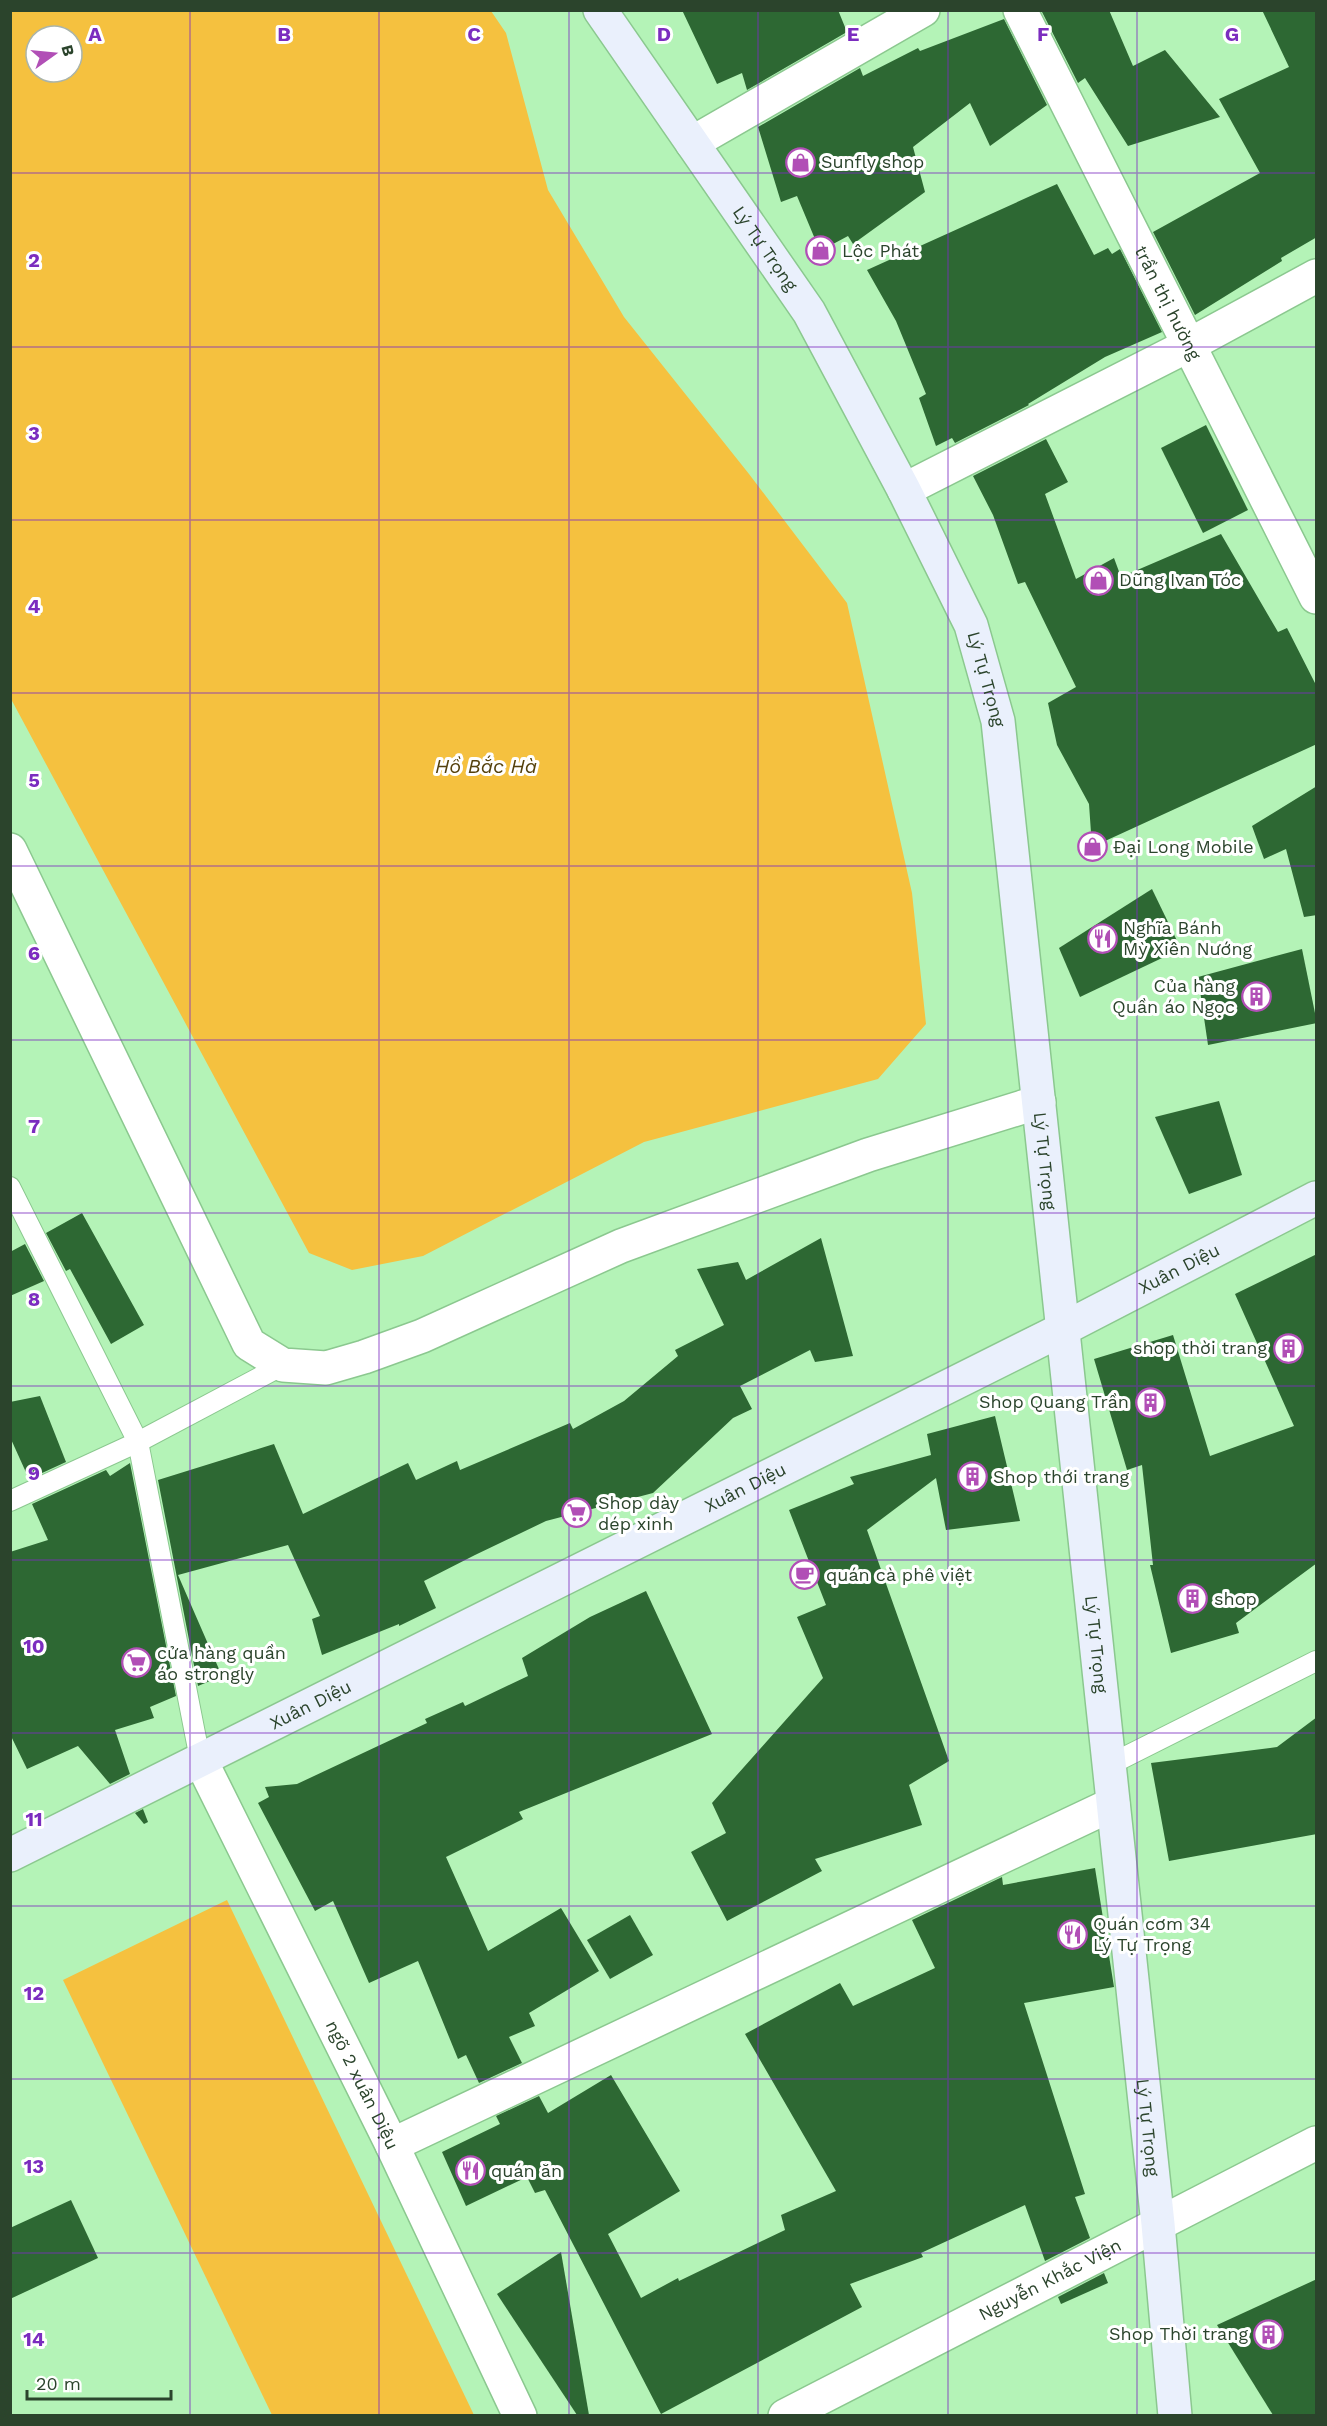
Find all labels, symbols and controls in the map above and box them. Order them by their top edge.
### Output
text: A [88,22,102,46]
text: B [277,22,291,46]
text: C [467,22,481,46]
text: D [657,22,671,46]
text: E [847,22,859,46]
text: F [1037,22,1049,46]
text: G [1225,22,1239,46]
north arrow [24,24,84,84]
text: B [57,42,79,58]
shop icon: Sunfly shop [784,146,816,178]
place label: Sunfly shop [821,151,924,172]
street label: Lý Tự Trọng [729,202,802,295]
shop icon: Lộc Phát [805,235,837,267]
place label: Lộc Phát [842,240,919,261]
street label: trần thị hường [1131,242,1206,364]
text: 2 [28,248,40,272]
text: 3 [28,421,40,445]
shop icon: Dũng Ivan Tóc [1082,564,1114,596]
place label: Dũng Ivan Tóc [1119,569,1241,590]
text: 4 [28,594,41,618]
street label: Lý Tự Trọng [963,629,1010,728]
water label: Hồ Bắc Hà [435,754,537,778]
text: 5 [28,768,40,792]
shop icon: Đại Long Mobile [1076,831,1108,863]
place label: Đại Long Mobile [1113,836,1254,857]
place label: Nghĩa Bánh Mỳ Xiên Nướng [1123,917,1253,959]
restaurant icon: Nghĩa Bánh Mỳ Xiên Nướng [1086,922,1118,954]
text: 6 [28,941,40,965]
place label: Của hàng Quần áo Ngọc [1112,975,1235,1017]
building icon: Của hàng Quần áo Ngọc [1240,980,1272,1012]
street label: Lý Tự Trọng [1030,1111,1061,1211]
text: 7 [28,1114,40,1138]
street label: Xuân Diệu [1135,1239,1223,1298]
text: 8 [28,1287,40,1311]
building icon: shop thời trang [1272,1332,1304,1364]
place label: shop thời trang [1133,1337,1267,1358]
building icon: Shop Quang Trần [1134,1386,1166,1418]
place label: Shop Quang Trần [979,1391,1129,1412]
street label: Xuân Diệu [701,1458,789,1516]
text: 9 [28,1461,40,1485]
building icon: Shop thới trang [956,1461,988,1493]
place label: Shop thới trang [993,1466,1130,1487]
place label: Shop dày dép xinh [598,1492,680,1534]
supermarket icon: Shop dày dép xinh [561,1497,593,1529]
cafe icon: quán cà phê việt [789,1559,821,1591]
place label: quán cà phê việt [826,1564,973,1585]
building icon: shop [1177,1583,1209,1615]
place label: shop [1214,1588,1257,1609]
street label: Lý Tự Trọng [1081,1594,1112,1695]
text: 10 [23,1634,45,1658]
place label: cửa hàng quần áo strongly [157,1642,286,1684]
supermarket icon: cửa hàng quần áo strongly [120,1647,152,1679]
street label: Xuân Diệu [266,1675,354,1733]
text: 11 [25,1807,43,1831]
place label: Quán cơm 34 Lý Tự Trọng [1093,1913,1211,1955]
restaurant icon: Quán cơm 34 Lý Tự Trọng [1056,1918,1088,1950]
text: 12 [24,1981,44,2005]
street label: ngõ 2 xuân Diệu [322,2017,403,2153]
street label: Lý Tự Trọng [1133,2078,1164,2178]
text: 13 [24,2154,44,2178]
restaurant icon: quán ăn [454,2155,486,2187]
place label: quán ăn [491,2160,562,2181]
street label: Nguyễn Khắc Viện [975,2234,1125,2325]
building icon: Shop Thời trang [1253,2318,1285,2350]
place label: Shop Thời trang [1109,2323,1248,2344]
text: 14 [23,2327,45,2351]
scale bar [27,2363,171,2401]
text: 20 m [36,2373,81,2394]

